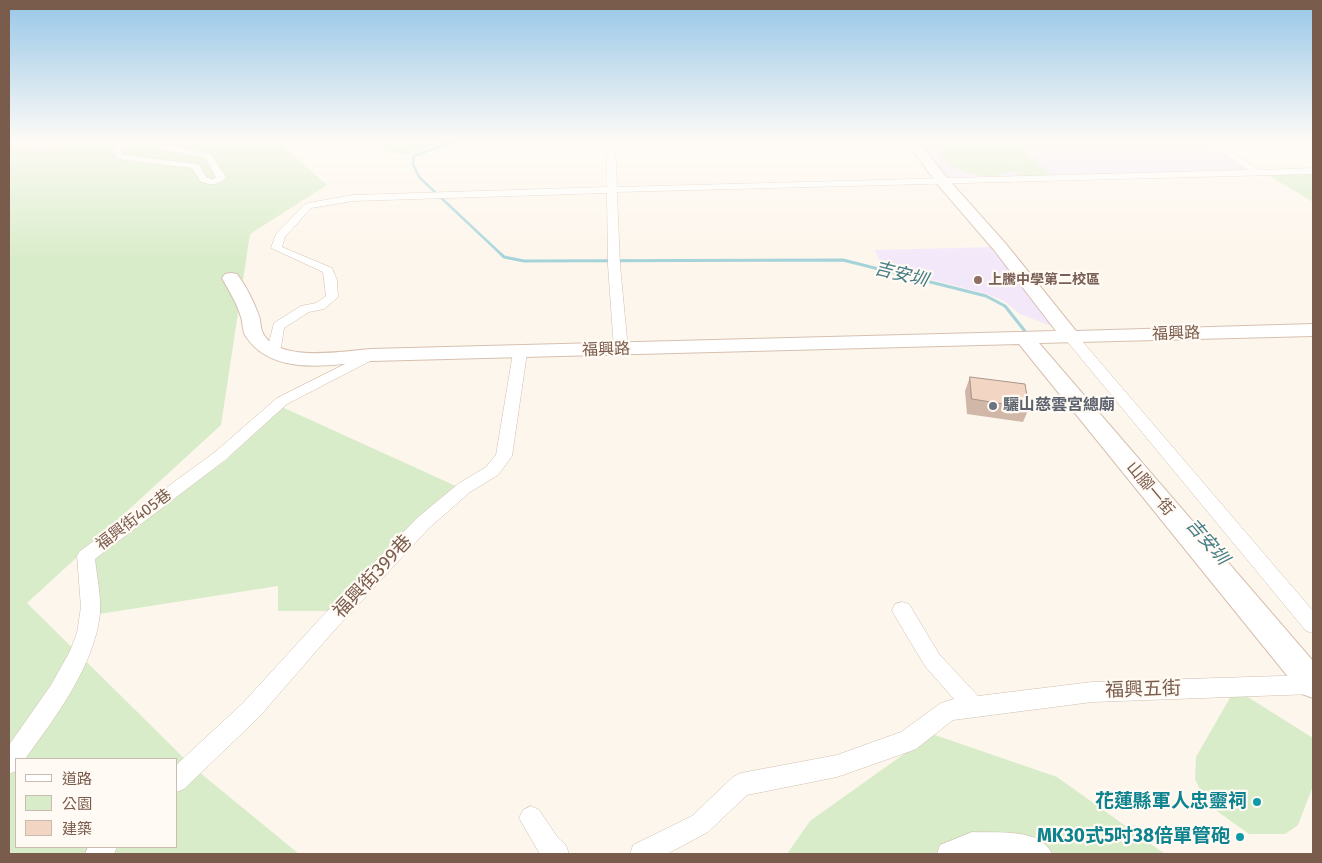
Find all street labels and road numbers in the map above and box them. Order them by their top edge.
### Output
street label: 福興路 [1152,324,1200,344]
street label: 福興路 [582,340,630,360]
street label: 山腳一街 [1122,458,1178,520]
street label: 福興街405巷 [93,485,175,555]
street label: 福興街399巷 [329,531,417,623]
street label: 福興五街 [1105,677,1181,703]

